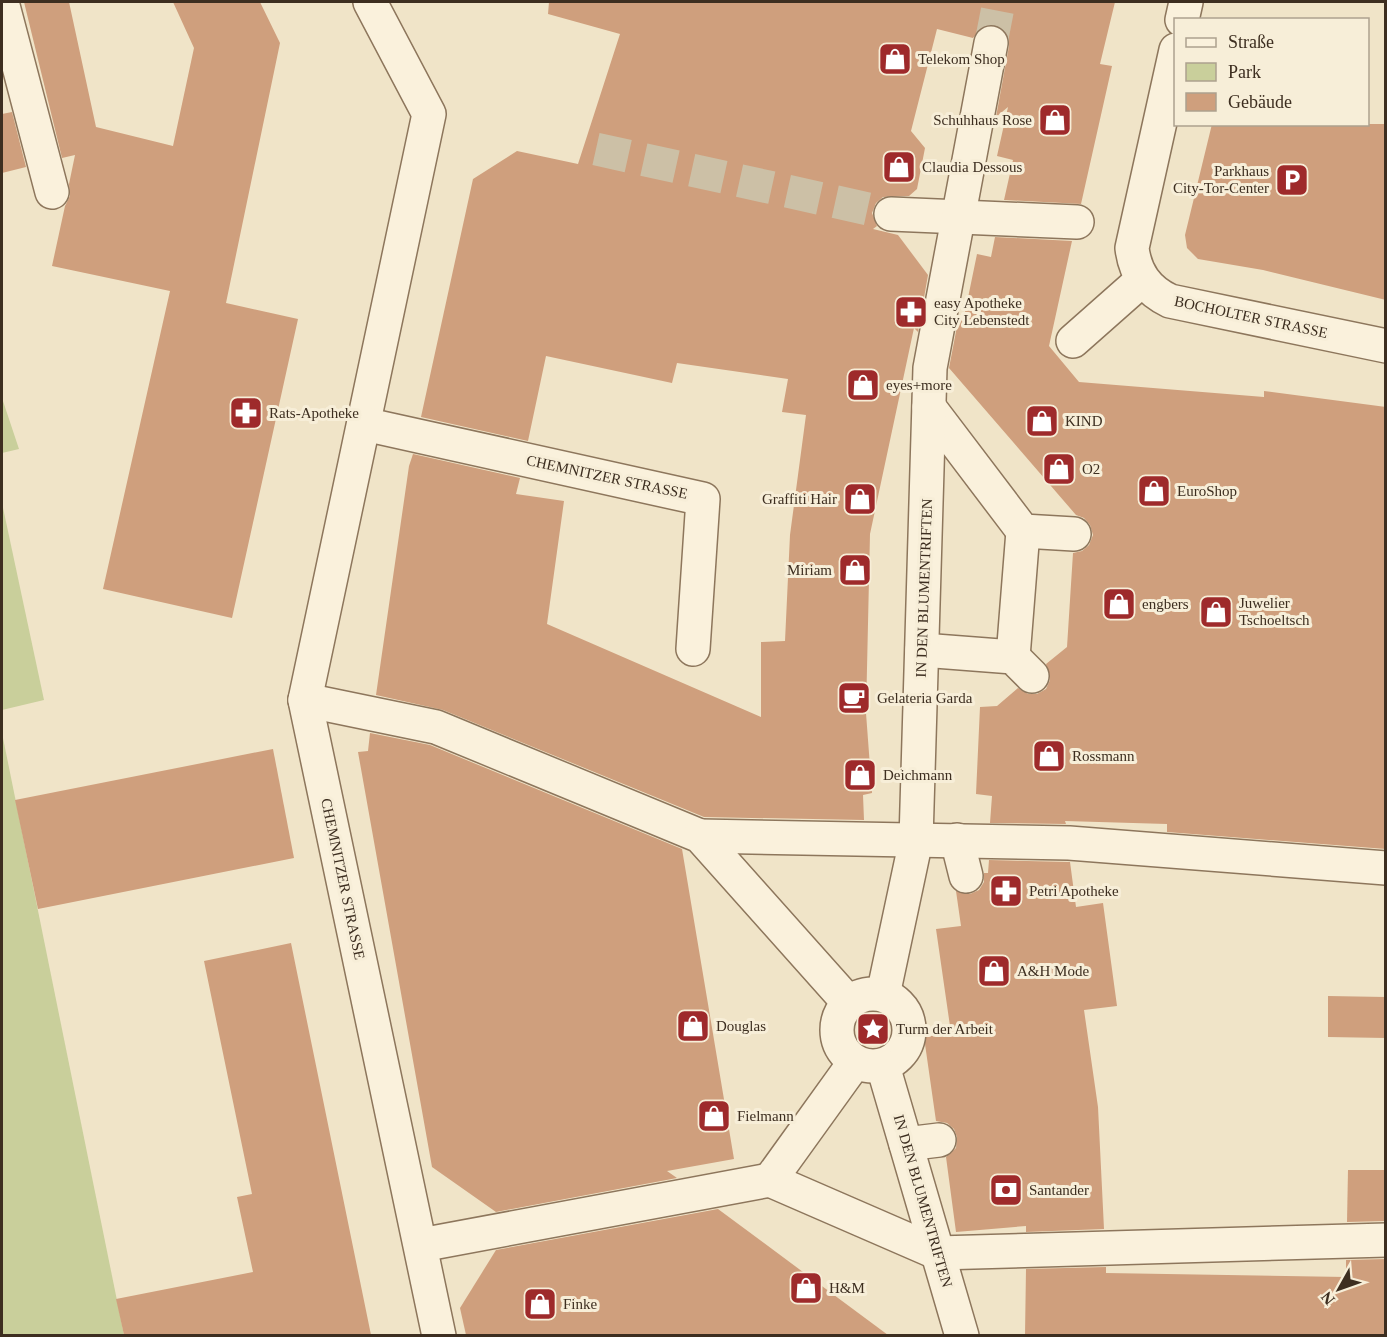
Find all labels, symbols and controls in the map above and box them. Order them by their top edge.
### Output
legend [1174,18,1369,126]
text: Straße [1228,32,1274,52]
shop icon: Telekom Shop [877,41,913,77]
place label: Telekom Shop [918,51,1005,67]
text: Park [1228,62,1261,82]
text: Gebäude [1228,92,1292,112]
shop icon: Schuhhaus Rose [1037,102,1073,138]
place label: Schuhhaus Rose [933,112,1032,128]
shop icon: Claudia Dessous [881,149,917,185]
place label: Claudia Dessous [922,159,1023,175]
parking icon: Parkhaus City-Tor-Center [1274,162,1310,198]
place label: Parkhaus City-Tor-Center [1173,163,1269,196]
street label: BOCHOLTER STRASSE [1173,293,1329,341]
pharmacy icon: easy Apotheke City Lebenstedt [893,294,929,330]
place label: easy Apotheke City Lebenstedt [934,295,1030,328]
shop icon: eyes+more [845,367,881,403]
place label: eyes+more [886,377,952,393]
pharmacy icon: Rats-Apotheke [228,395,264,431]
shop icon: KIND [1024,403,1060,439]
place label: Rats-Apotheke [269,405,359,421]
place label: KIND [1065,413,1103,429]
shop icon: O2 [1041,451,1077,487]
street label: CHEMNITZER STRASSE [525,452,689,502]
place label: O2 [1082,461,1100,477]
shop icon: EuroShop [1136,473,1172,509]
shop icon: Graffiti Hair [842,481,878,517]
place label: EuroShop [1177,483,1237,499]
place label: Graffiti Hair [762,491,837,507]
street label: IN DEN BLUMENTRIFTEN [913,498,935,678]
shop icon: Miriam [837,552,873,588]
place label: Miriam [787,562,832,578]
shop icon: engbers [1101,586,1137,622]
shop icon: Juwelier Tschoeltsch [1198,594,1234,630]
place label: Juwelier Tschoeltsch [1239,595,1310,628]
place label: engbers [1142,596,1189,612]
cafe icon: Gelateria Garda [836,680,872,716]
place label: Gelateria Garda [877,690,973,706]
shop icon: Rossmann [1031,738,1067,774]
place label: Rossmann [1072,748,1135,764]
shop icon: Deichmann [842,757,878,793]
place label: Deichmann [883,767,953,783]
street label: CHEMNITZER STRASSE [318,797,368,961]
pharmacy icon: Petri Apotheke [988,873,1024,909]
place label: Petri Apotheke [1029,883,1119,899]
shop icon: A&H Mode [976,953,1012,989]
place label: A&H Mode [1017,963,1089,979]
shop icon: Douglas [675,1008,711,1044]
place icon: Turm der Arbeit [855,1011,891,1047]
place label: Douglas [716,1018,766,1034]
place label: Turm der Arbeit [896,1021,994,1037]
shop icon: Fielmann [696,1098,732,1134]
place label: Fielmann [737,1108,794,1124]
street label: IN DEN BLUMENTRIFTEN [891,1113,955,1289]
bank icon: Santander [988,1172,1024,1208]
place label: Santander [1029,1182,1089,1198]
north arrow [1309,1259,1369,1319]
shop icon: H&M [788,1270,824,1306]
place label: H&M [829,1280,865,1296]
shop icon: Finke [522,1286,558,1322]
text: N [1317,1288,1338,1308]
place label: Finke [563,1296,598,1312]

